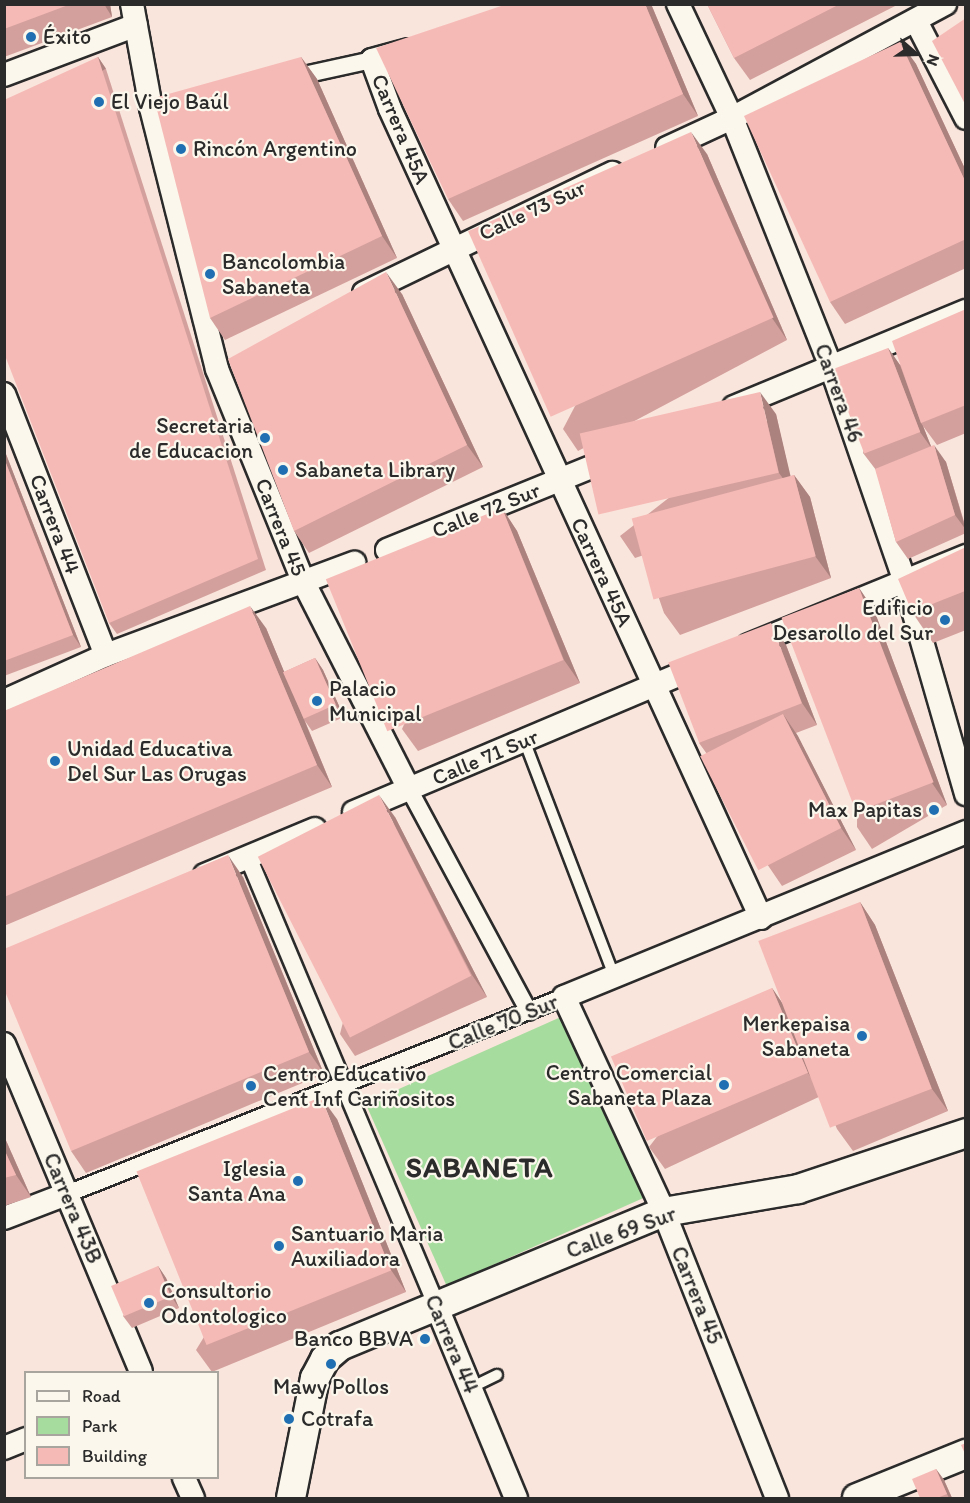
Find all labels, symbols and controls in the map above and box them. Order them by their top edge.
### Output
place label: Éxito [43,24,91,50]
north arrow [886,24,946,84]
marker: Éxito [24,30,38,44]
text: N [923,52,944,69]
street label: Carrera 45A [366,70,436,188]
place label: El Viejo Baúl [111,89,229,115]
marker: El Viejo Baúl [92,95,106,109]
place label: Rincón Argentino [193,136,357,162]
marker: Rincón Argentino [174,142,188,156]
street label: Calle 73 Sur [475,174,589,246]
place label: Bancolombia Sabaneta [222,248,345,300]
marker: Bancolombia Sabaneta [203,267,217,281]
street label: Carrera 46 [809,340,869,446]
place label: Secretaria de Educacion [129,412,253,464]
marker: Secretaria de Educacion [258,431,272,445]
place label: Sabaneta Library [295,457,454,483]
marker: Sabaneta Library [276,463,290,477]
street label: Carrera 44 [24,470,86,578]
street label: Carrera 45 [249,474,313,580]
street label: Calle 72 Sur [428,476,544,544]
street label: Carrera 45A [565,513,639,631]
place label: Edificio Desarollo del Sur [772,594,933,646]
marker: Edificio Desarollo del Sur [938,613,952,627]
place label: Palacio Municipal [329,675,421,726]
marker: Palacio Municipal [310,694,324,708]
street label: Calle 71 Sur [428,723,542,791]
place label: Unidad Educativa Del Sur Las Orugas [67,735,248,786]
marker: Unidad Educativa Del Sur Las Orugas [48,754,62,768]
place label: Max Papitas [807,797,922,823]
marker: Max Papitas [927,803,941,817]
street label: Calle 70 Sur [444,988,562,1056]
place label: Merkepaisa Sabaneta [743,1010,850,1062]
marker: Merkepaisa Sabaneta [855,1029,869,1043]
place label: Centro Comercial Sabaneta Plaza [546,1059,712,1110]
place label: Centro Educativo Cent Inf Cariñositos [263,1060,455,1112]
marker: Centro Comercial Sabaneta Plaza [717,1078,731,1092]
marker: Centro Educativo Cent Inf Cariñositos [244,1079,258,1093]
street label: Carrera 43B [38,1149,108,1267]
district label: SABANETA [406,1150,554,1184]
place label: Iglesia Santa Ana [188,1155,286,1206]
marker: Iglesia Santa Ana [291,1174,305,1188]
street label: Calle 69 Sur [563,1200,679,1264]
place label: Santuario Maria Auxiliadora [291,1220,444,1272]
marker: Santuario Maria Auxiliadora [272,1239,286,1253]
street label: Carrera 45 [665,1242,729,1348]
place label: Consultorio Odontologico [161,1277,287,1328]
street label: Carrera 44 [419,1291,485,1397]
marker: Consultorio Odontologico [142,1296,156,1310]
place label: Banco BBVA [294,1326,413,1352]
marker: Banco BBVA [418,1332,432,1346]
marker: Mawy Pollos [324,1357,338,1371]
legend [24,1371,219,1479]
place label: Mawy Pollos [273,1374,389,1400]
text: Road [82,1385,121,1407]
place label: Cotrafa [301,1406,373,1432]
marker: Cotrafa [282,1412,296,1426]
text: Park [82,1415,117,1437]
text: Building [82,1445,147,1467]

